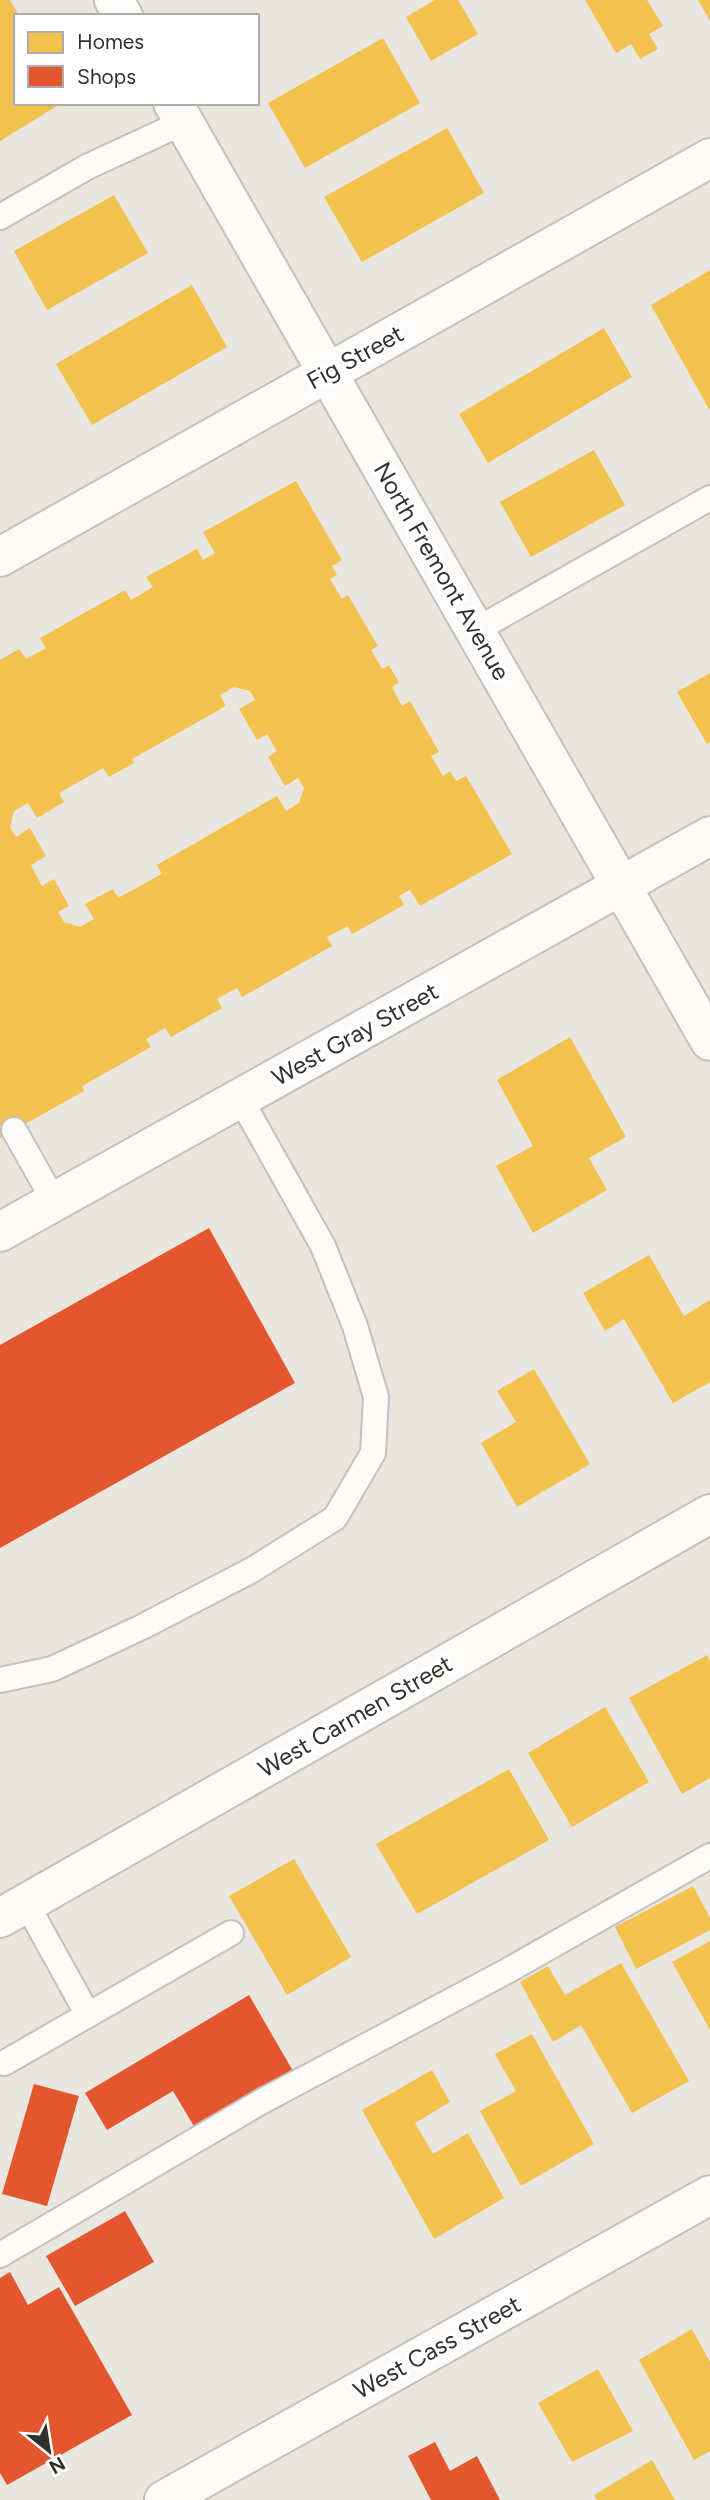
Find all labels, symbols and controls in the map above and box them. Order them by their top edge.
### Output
legend [14,14,259,105]
text: Homes [77,29,144,54]
text: Shops [77,64,136,89]
street label: Fig Street [302,319,408,395]
street label: North Fremont Avenue [368,457,516,685]
street label: West Gray Street [267,976,443,1092]
street label: West Carmen Street [253,1649,457,1783]
street label: West Cass Street [348,2289,526,2405]
north arrow [14,2416,84,2486]
text: N [45,2452,69,2479]

